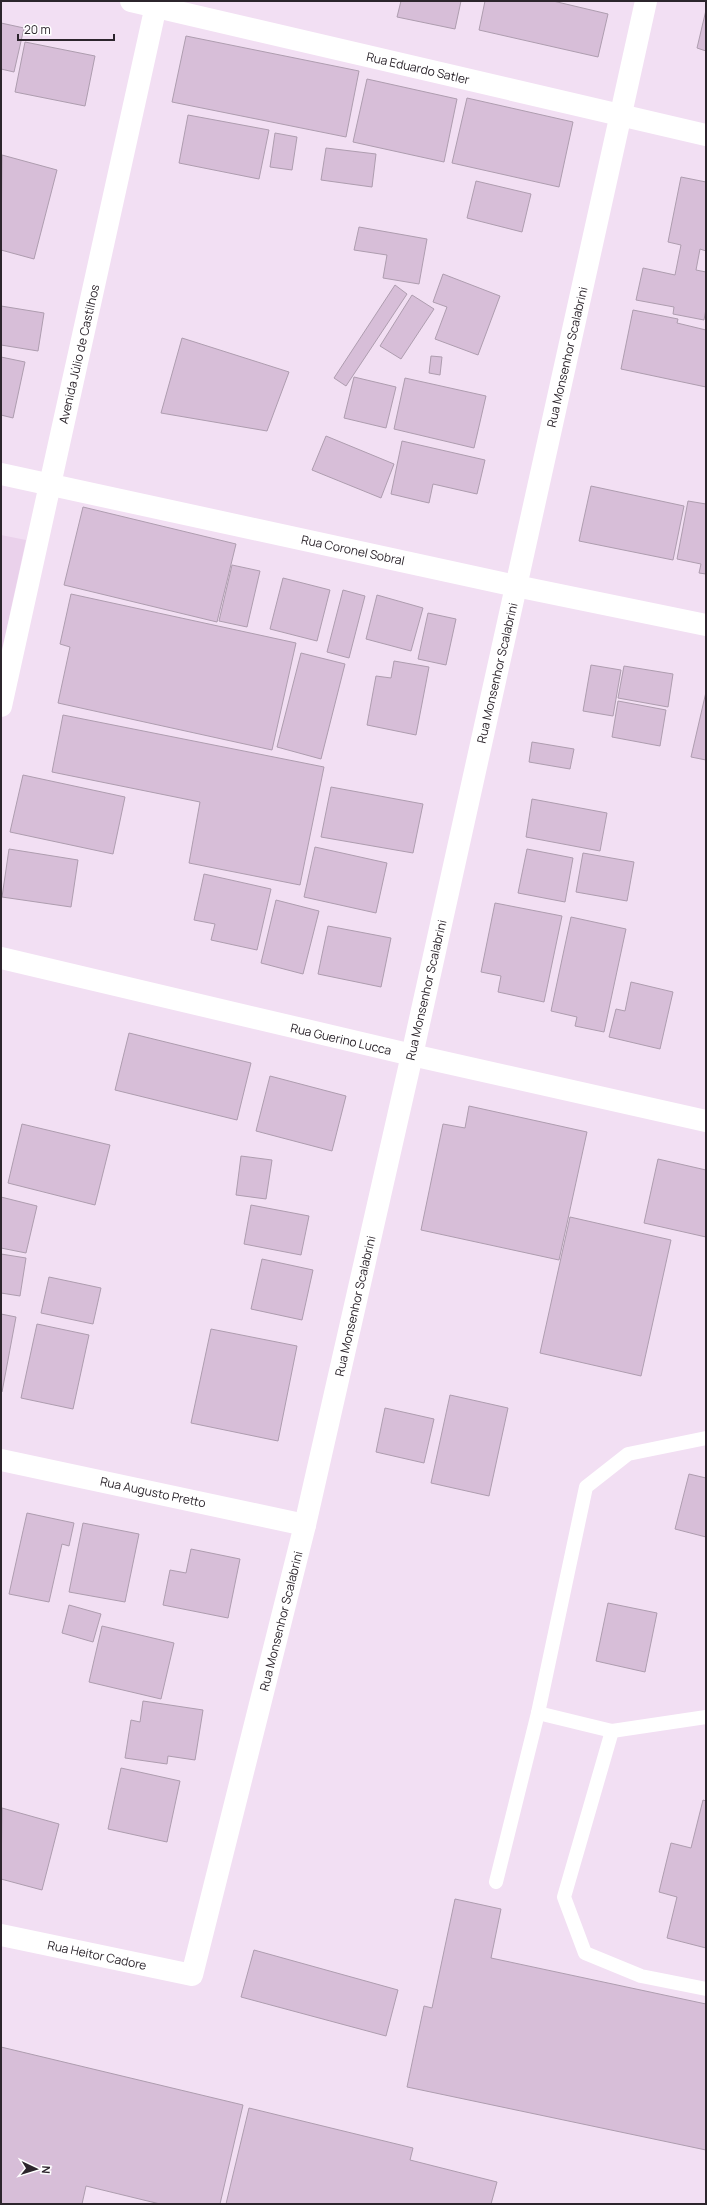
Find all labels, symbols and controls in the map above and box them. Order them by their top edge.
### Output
scale bar [18,16,114,42]
text: 20 m [24,21,51,38]
street label: Rua Eduardo Satler [365,48,472,88]
street label: Avenida Júlio de Castilhos [55,283,103,425]
street label: Rua Monsenhor Scalabrini [543,285,591,429]
street label: Rua Coronel Sobral [300,531,406,569]
street label: Rua Monsenhor Scalabrini [473,601,521,745]
street label: Rua Monsenhor Scalabrini [402,918,450,1062]
street label: Rua Guerino Lucca [289,1019,393,1059]
street label: Rua Monsenhor Scalabrini [331,1234,379,1378]
street label: Rua Augusto Pretto [99,1473,207,1511]
street label: Rua Monsenhor Scalabrini [255,1549,307,1693]
street label: Rua Heitor Cadore [46,1936,148,1974]
north arrow [16,2149,56,2189]
text: N [39,2165,54,2174]

